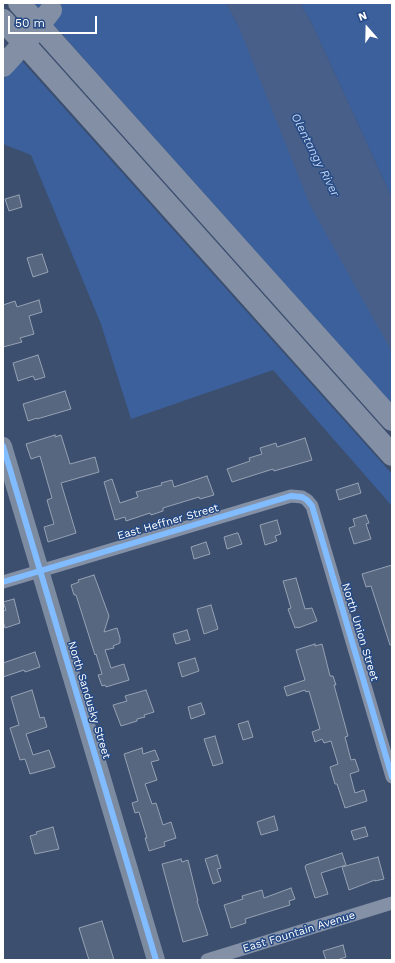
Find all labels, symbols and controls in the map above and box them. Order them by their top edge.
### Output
scale bar [10,8,99,34]
north arrow [347,8,387,48]
text: N [357,9,369,24]
text: 50 m [15,16,45,30]
water label: Olentangy River [288,111,342,199]
street label: East Heffner Street [116,501,220,543]
street label: North Union Street [339,581,381,683]
street label: North Sandusky Street [65,640,113,760]
street label: East Fountain Avenue [241,909,357,955]

